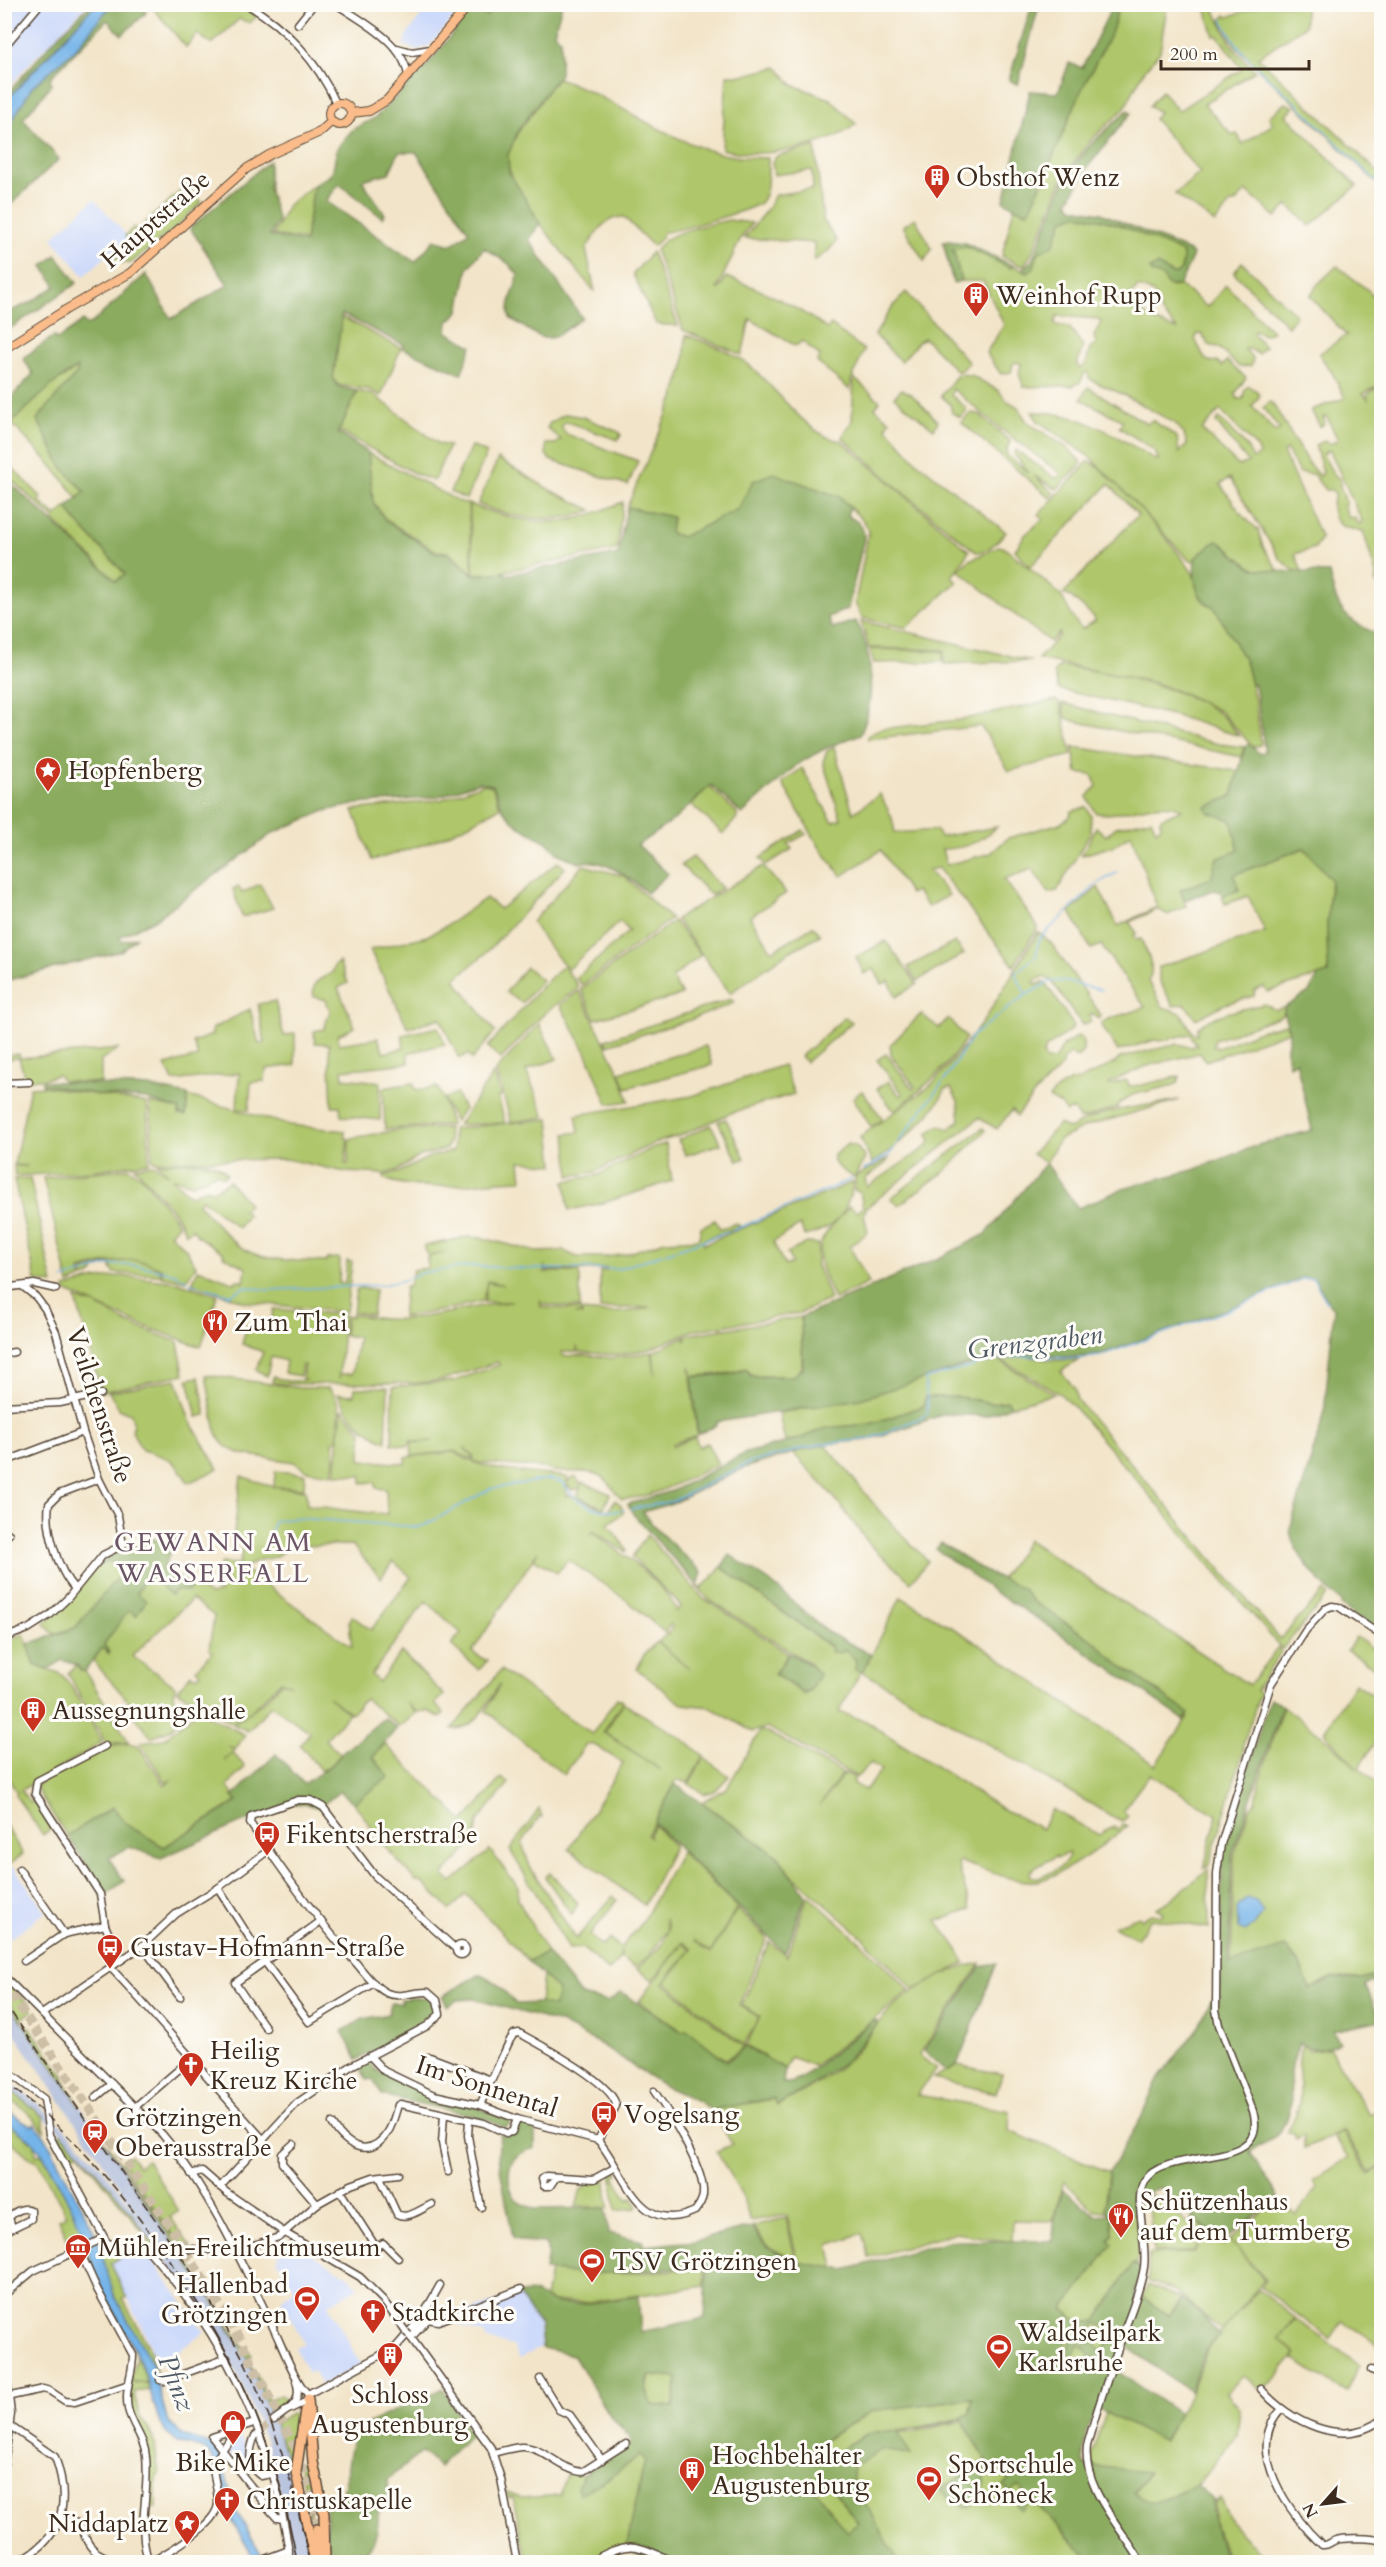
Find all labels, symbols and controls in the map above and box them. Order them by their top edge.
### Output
scale bar [1161,33,1310,71]
text: 200 m [1170,42,1218,67]
place label: Obsthof Wenz [956,160,1120,195]
street label: Hauptstraße [93,162,217,277]
building icon: Obsthof Wenz [922,162,952,200]
place label: Weinhof Rupp [995,278,1162,313]
building icon: Weinhof Rupp [961,280,991,318]
place label: Hopfenberg [68,753,202,788]
place icon: Hopfenberg [33,755,63,793]
place label: Zum Thai [234,1305,348,1340]
restaurant icon: Zum Thai [200,1307,230,1345]
water label: Grenzgraben [966,1316,1105,1369]
street label: Veilchenstraße [58,1322,141,1488]
district label: GEWANN AM WASSERFALL [114,1524,312,1592]
place label: Aussegnungshalle [52,1693,246,1728]
building icon: Aussegnungshalle [18,1695,48,1733]
place label: Fikentscherstraße [286,1817,478,1852]
bus stop icon: Fikentscherstraße [252,1819,282,1857]
place label: Gustav-Hofmann-Straße [130,1930,405,1965]
bus stop icon: Gustav-Hofmann-Straße [95,1932,125,1970]
place label: Heilig Kreuz Kirche [210,2033,358,2098]
street label: Im Sonnental [411,2047,563,2126]
church icon: Heilig Kreuz Kirche [176,2050,206,2088]
place label: Vogelsang [624,2097,740,2132]
bus stop icon: Vogelsang [589,2099,619,2137]
place label: Grötzingen Oberausstraße [115,2100,272,2165]
station icon: Grötzingen Oberausstraße [80,2117,110,2155]
place label: Schützenhaus auf dem Turmberg [1140,2184,1350,2249]
restaurant icon: Schützenhaus auf dem Turmberg [1106,2201,1136,2239]
place label: Mühlen-Freilichtmuseum [98,2230,381,2265]
museum icon: Mühlen-Freilichtmuseum [63,2232,93,2270]
place label: TSV Grötzingen [612,2244,798,2279]
sports icon: TSV Grötzingen [577,2246,607,2284]
place label: Hallenbad Grötzingen [161,2267,288,2332]
sports icon: Hallenbad Grötzingen [292,2284,322,2322]
place label: Stadtkirche [392,2295,515,2330]
church icon: Stadtkirche [358,2297,388,2335]
place label: Waldseilpark Karlsruhe [1017,2315,1161,2380]
sports icon: Waldseilpark Karlsruhe [984,2332,1014,2370]
building icon: Schloss Augustenburg [375,2340,405,2378]
water label: Pfinz [149,2349,204,2417]
place label: Schloss Augustenburg [311,2377,469,2442]
shop icon: Bike Mike [218,2408,248,2446]
place label: Hochbehälter Augustenburg [712,2438,870,2503]
place label: Bike Mike [175,2445,291,2480]
place label: Sportschule Schöneck [948,2447,1074,2512]
building icon: Hochbehälter Augustenburg [677,2455,707,2493]
sports icon: Sportschule Schöneck [914,2464,944,2502]
north arrow [1293,2474,1353,2534]
place label: Christuskapelle [246,2483,413,2518]
church icon: Christuskapelle [212,2485,242,2523]
text: N [1298,2499,1324,2522]
place label: Niddaplatz [48,2506,168,2541]
place icon: Niddaplatz [172,2508,202,2546]

